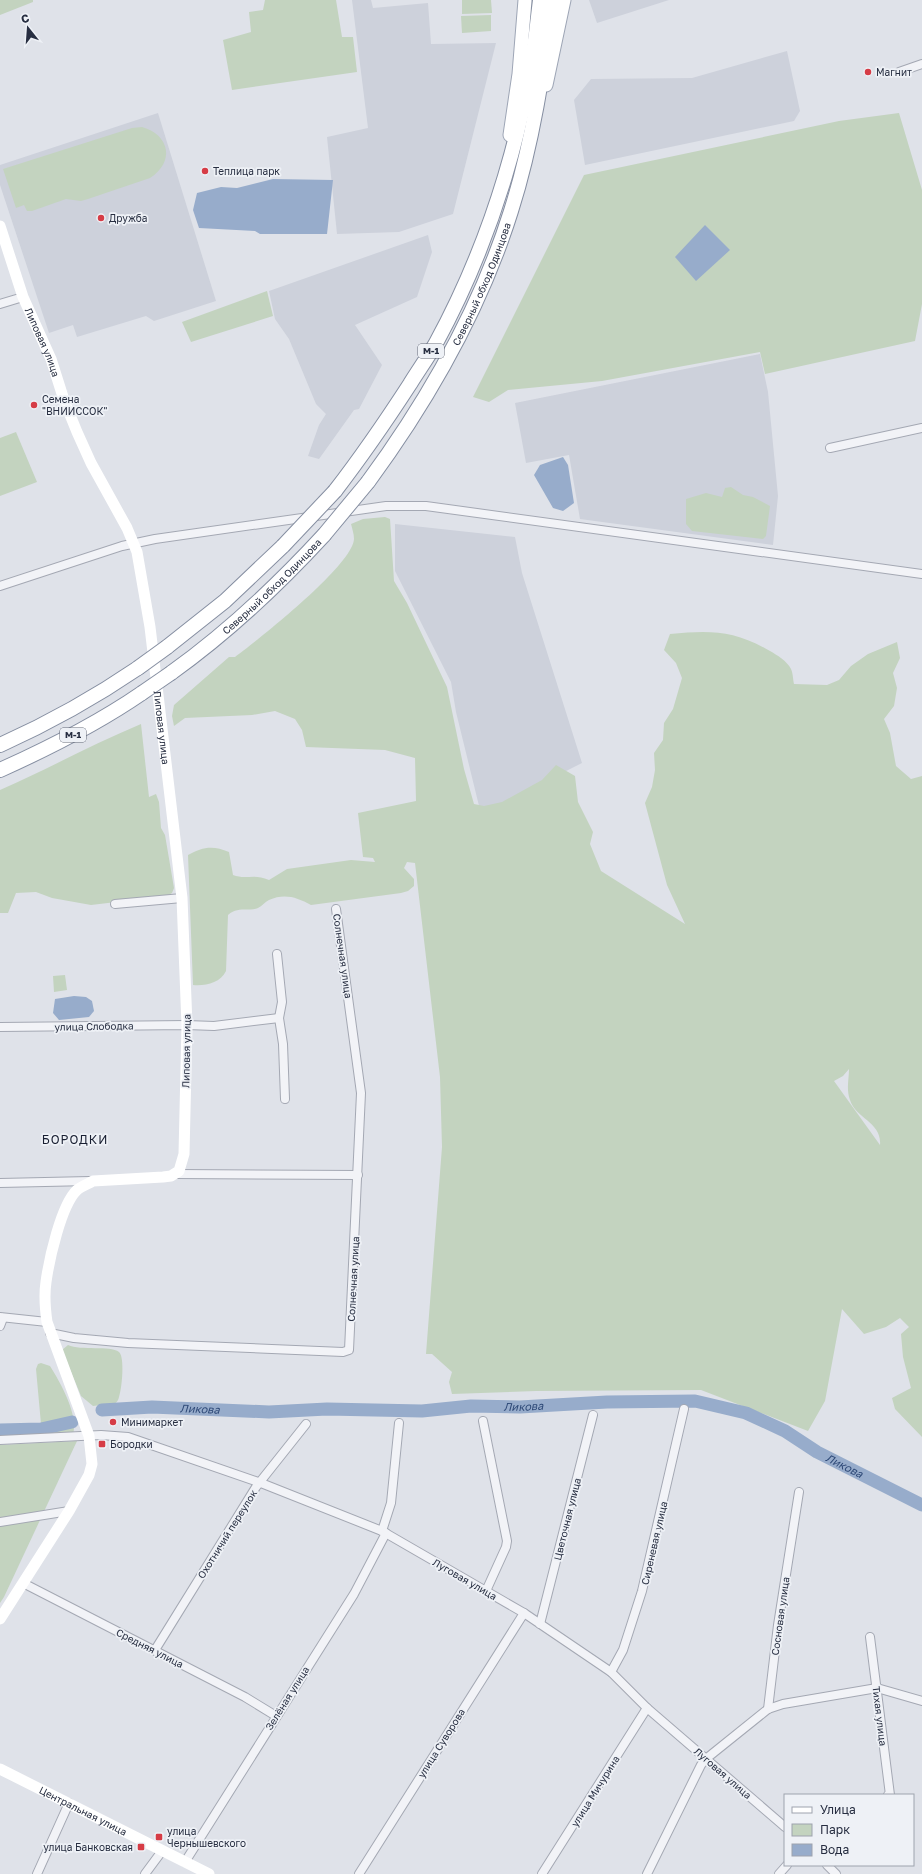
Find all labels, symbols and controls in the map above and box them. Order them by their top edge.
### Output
north arrow [8,8,48,48]
text: С [19,11,31,25]
place label: Магнит [876,66,912,78]
marker: Магнит [863,67,873,77]
place label: Теплица парк [213,165,280,177]
marker: Теплица парк [200,166,210,176]
place label: Дружба [109,212,147,224]
marker: Дружба [96,213,106,223]
street label: Северный обход Одинцова [450,221,513,347]
street label: Липовая улица [23,306,62,378]
road number: М-1 [418,344,444,358]
place label: Семена "ВНИИССОК" [42,393,107,417]
marker: Семена "ВНИИССОК" [29,400,39,410]
street label: Северный обход Одинцова [220,536,324,637]
street label: Липовая улица [152,690,172,765]
road number: М-1 [60,728,86,742]
street label: Солнечная улица [331,913,355,999]
street label: Липовая улица [179,1014,193,1088]
street label: улица Слободка [54,1019,134,1033]
district label: БОРОДКИ [42,1132,108,1147]
street label: Солнечная улица [345,1236,361,1322]
water label: Ликова [503,1399,544,1413]
water label: Ликова [180,1401,221,1416]
place label: Минимаркет [121,1416,183,1428]
marker: Минимаркет [108,1417,118,1427]
place label: Бородки [110,1438,153,1450]
marker: Бородки [97,1439,107,1449]
water label: Ликова [824,1451,866,1480]
street label: Цветочная улица [551,1477,583,1561]
street label: Охотничий переулок [195,1487,259,1581]
street label: Сиреневая улица [639,1500,669,1586]
street label: Луговая улица [431,1556,499,1602]
street label: Сосновая улица [769,1576,791,1656]
street label: Средняя улица [114,1626,186,1670]
street label: Зелёная улица [263,1664,311,1732]
street label: Тихая улица [870,1686,890,1746]
street label: улица Суворова [415,1706,467,1780]
street label: Луговая улица [692,1745,754,1801]
street label: улица Мичурина [568,1753,622,1829]
street label: Центральная улица [37,1784,129,1838]
legend [784,1794,914,1866]
text: Улица [820,1802,856,1817]
text: Парк [820,1822,850,1837]
place label: улица Чернышевского [167,1825,246,1849]
marker: улица Чернышевского [154,1832,164,1842]
place label: улица Банковская [43,1841,133,1853]
marker: улица Банковская [136,1842,146,1852]
text: Вода [820,1842,849,1857]

